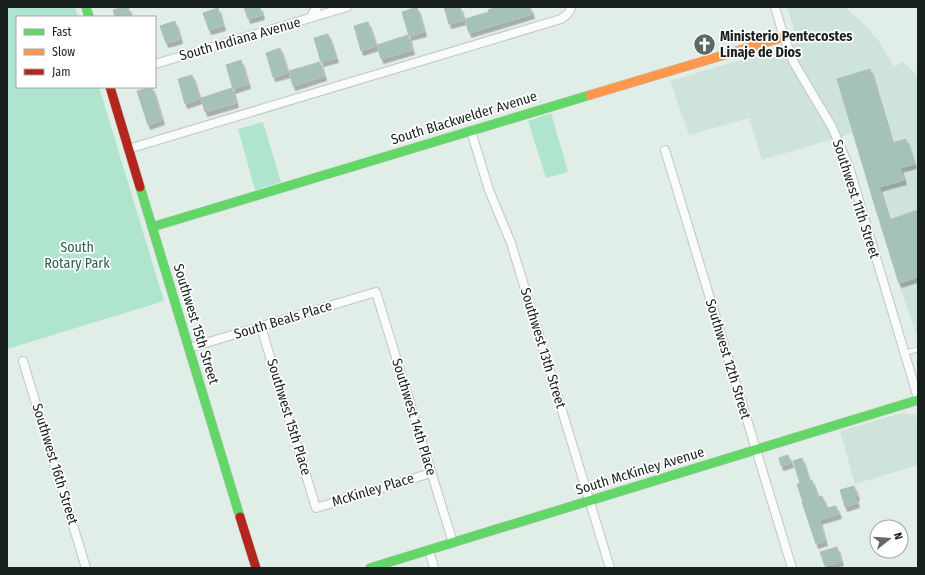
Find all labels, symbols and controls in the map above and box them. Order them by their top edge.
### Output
street label: South Indiana Avenue [177,14,303,64]
legend [16,16,156,88]
text: Fast [52,25,71,39]
place label: Ministerio Pentecostes Linaje de Dios [720,28,852,61]
church icon: Ministerio Pentecostes Linaje de Dios [691,31,717,57]
text: Slow [52,45,75,59]
text: Jam [52,65,70,79]
street label: South Blackwelder Avenue [389,88,539,148]
street label: Southwest 11th Street [829,137,883,261]
park label: South Rotary Park [44,239,110,272]
street label: Southwest 15th Street [170,262,223,387]
street label: Southwest 13th Street [517,286,570,411]
street label: South Beals Place [232,297,334,343]
street label: Southwest 12th Street [702,297,754,422]
street label: Southwest 15th Place [263,357,315,477]
street label: Southwest 14th Place [388,357,440,478]
street label: Southwest 16th Street [29,401,82,527]
street label: South McKinley Avenue [574,443,706,499]
street label: McKinley Place [330,469,416,510]
north arrow [869,519,909,559]
text: N [891,531,905,541]

